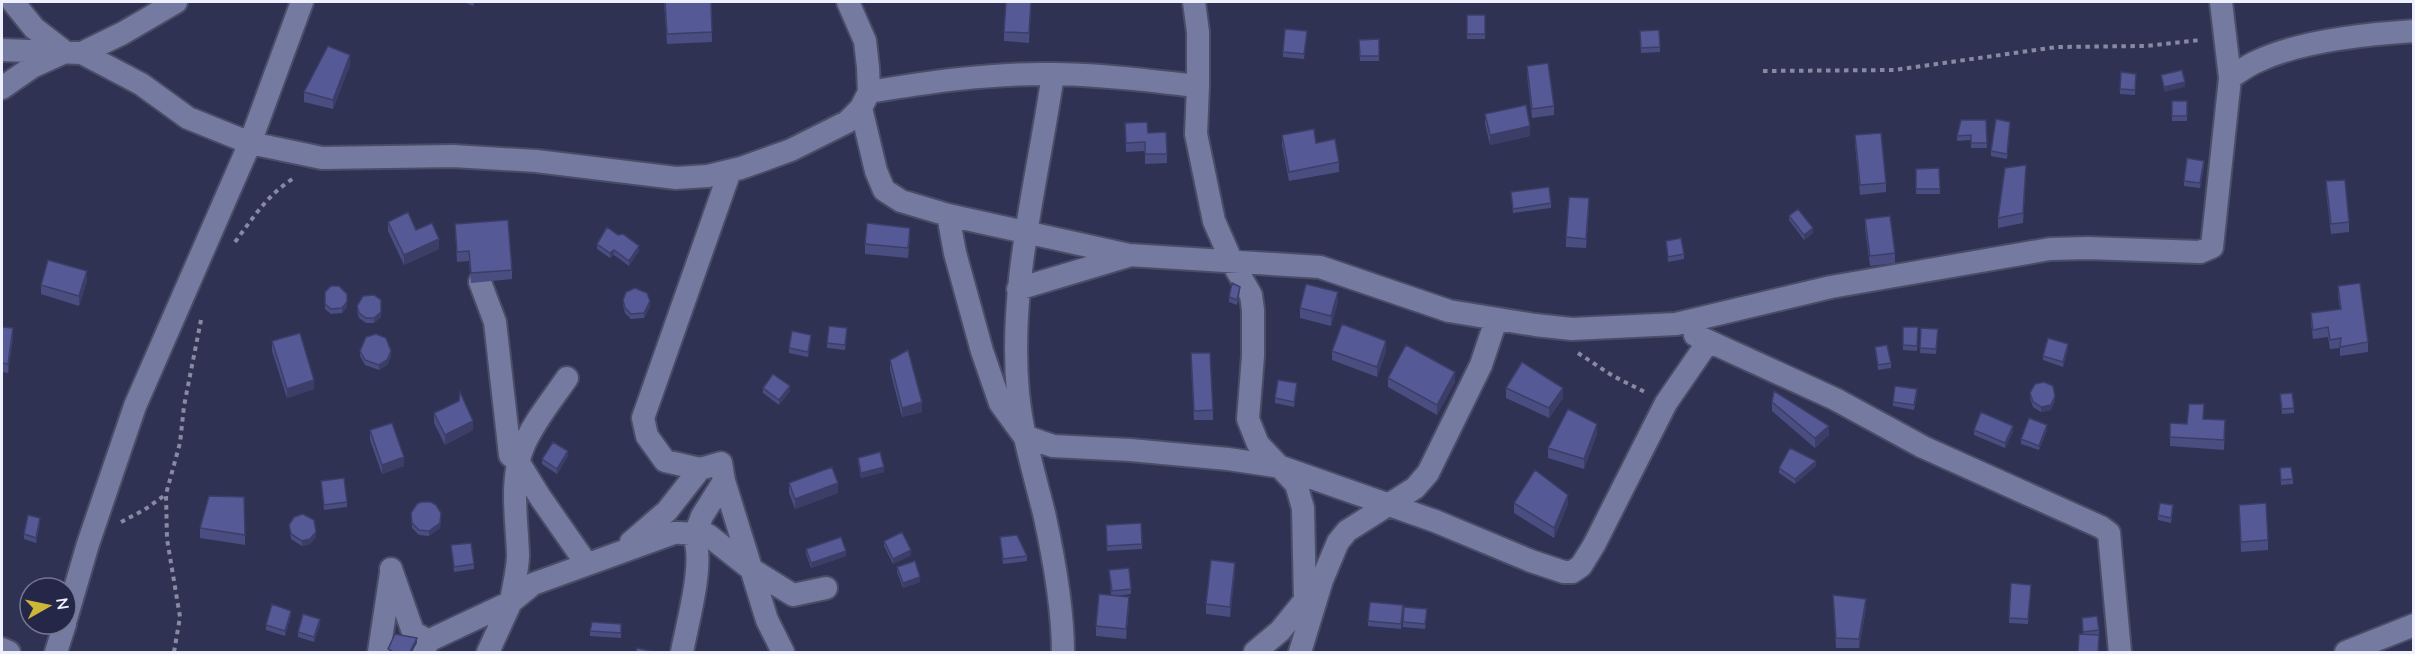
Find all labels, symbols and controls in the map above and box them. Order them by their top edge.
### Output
north arrow [18,576,78,636]
text: N [50,596,74,611]

